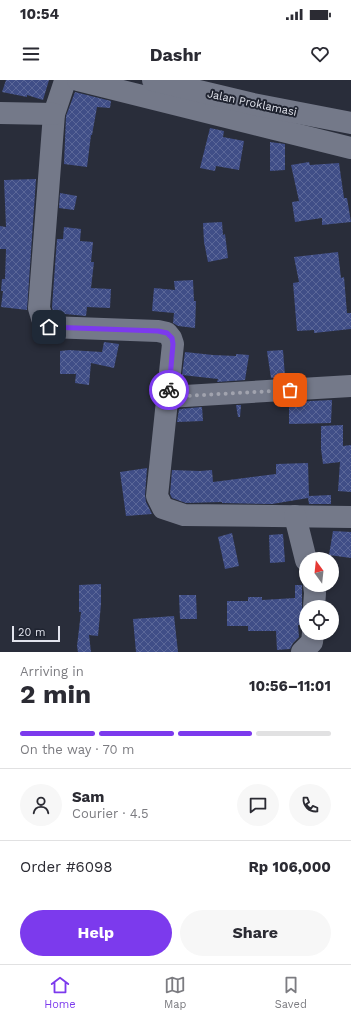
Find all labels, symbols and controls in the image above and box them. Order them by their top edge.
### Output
text: 10:54 [20,5,59,23]
icon: menu [20,43,42,65]
icon: heart [309,43,331,65]
text: Dashr [150,44,201,65]
street label: Jalan Proklamasi [206,87,298,119]
pin [32,310,66,344]
icon: home [38,316,60,338]
courier [149,370,189,410]
pin [273,373,307,407]
icon: bike [158,379,180,401]
icon: bag [279,379,301,401]
north arrow [299,552,339,592]
map controls [299,552,339,640]
button: locate [299,600,339,640]
scale bar [12,624,60,643]
text: 20 m [18,626,46,639]
text: Arriving in [20,664,84,679]
text: 10:56–11:01 [249,677,331,695]
text: 2 min [20,679,91,709]
text: On the way · 70 m [20,742,134,757]
button: person [20,784,62,826]
button: chat [237,784,279,826]
button: phone [289,784,331,826]
text: Sam [72,788,104,806]
text: Courier · 4.5 [72,806,149,821]
text: Order #6098 [20,858,113,876]
text: Rp 106,000 [249,858,331,876]
button: Help [20,910,172,956]
button: Share [180,910,331,956]
tab: Home [44,974,76,1011]
tab: Map [164,974,186,1011]
tab: Saved [275,974,307,1011]

